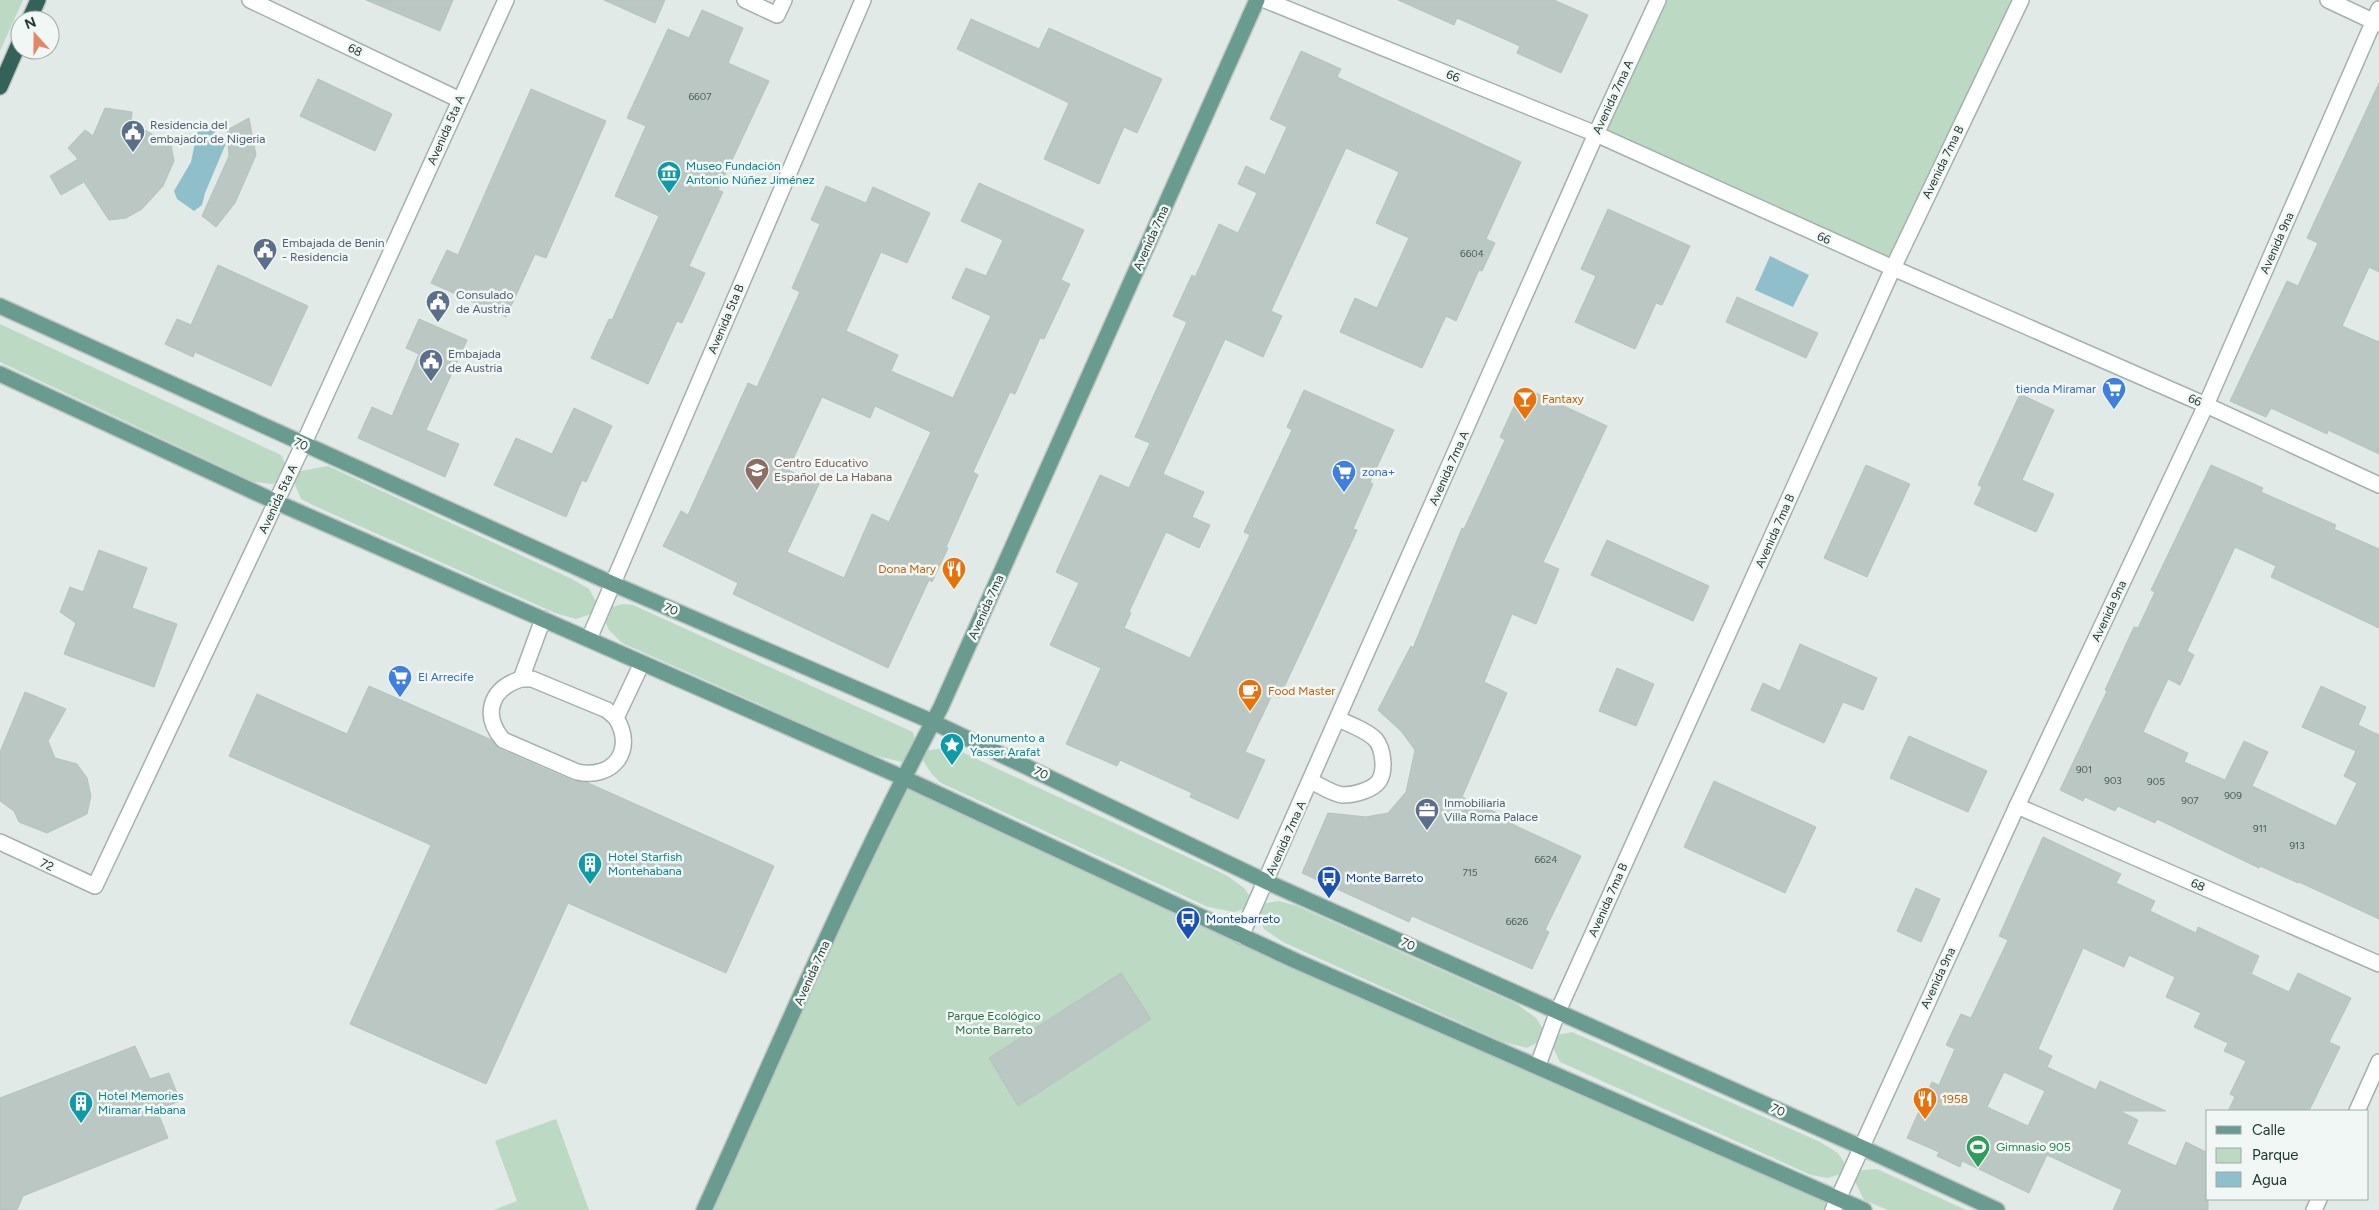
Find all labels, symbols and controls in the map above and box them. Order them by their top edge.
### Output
north arrow [10,10,60,60]
text: N [22,13,39,33]
street label: 68 [346,41,364,59]
street label: Avenida 7ma A [1590,58,1636,136]
street label: 66 [1444,67,1462,85]
house number: 6607 [688,90,712,103]
street label: Avenida 5ta A [424,93,468,167]
place label: Residencia del embajador de Nigeria [150,118,265,146]
public building icon: Residencia del embajador de Nigeria [120,119,146,153]
street label: Avenida 7ma B [1919,123,1967,201]
place label: Museo Fundación Antonio Núñez Jiménez [686,159,815,187]
museum icon: Museo Fundación Antonio Núñez Jiménez [656,160,682,194]
street label: Avenida 7ma [1131,204,1171,272]
street label: Avenida 9na [2257,210,2297,276]
street label: 66 [1815,229,1833,247]
place label: Embajada de Benin - Residencia [282,236,385,264]
public building icon: Embajada de Benin - Residencia [252,237,278,271]
house number: 6604 [1460,247,1484,260]
street label: Avenida 5ta B [705,282,747,356]
place label: Consulado de Austria [456,288,513,316]
public building icon: Consulado de Austria [425,289,451,323]
place label: Embajada de Austria [448,347,502,375]
public building icon: Embajada de Austria [418,348,444,382]
supermarket icon: tienda Miramar [2101,376,2127,410]
place label: tienda Miramar [2016,382,2096,396]
bar icon: Fantaxy [1512,386,1538,420]
street label: 66 [2186,391,2204,409]
place label: Fantaxy [1542,392,1585,406]
street label: Avenida 7ma A [1426,429,1472,507]
street label: 70 [292,435,311,453]
place label: Centro Educativo Español de La Habana [774,456,892,484]
school or university icon: Centro Educativo Español de La Habana [744,457,770,491]
supermarket icon: zona+ [1331,459,1357,493]
street label: Avenida 5ta A [256,462,300,536]
place label: zona+ [1362,465,1395,479]
street label: Avenida 7ma B [1752,492,1798,570]
restaurant icon: Dona Mary [941,556,967,590]
place label: Dona Mary [878,562,937,576]
street label: Avenida 7ma [966,573,1006,641]
street label: Avenida 9na [2089,578,2129,644]
street label: 70 [662,600,681,618]
supermarket icon: El Arrecife [387,664,413,698]
place label: El Arrecife [418,670,474,684]
cafe icon: Food Master [1237,678,1263,712]
place label: Food Master [1268,684,1335,698]
place label: Monumento a Yasser Arafat [970,731,1045,759]
place icon: Monumento a Yasser Arafat [939,732,965,766]
house number: 901 [2076,763,2092,776]
street label: 70 [1032,764,1051,783]
house number: 903 [2104,774,2122,787]
house number: 905 [2147,775,2165,788]
house number: 909 [2224,789,2242,802]
house number: 907 [2181,794,2199,807]
place label: Inmobiliaria Villa Roma Palace [1444,796,1538,824]
office icon: Inmobiliaria Villa Roma Palace [1414,797,1440,831]
street label: Avenida 7ma A [1263,799,1309,877]
house number: 911 [2253,822,2267,835]
house number: 913 [2289,839,2305,852]
place label: Hotel Starfish Montehabana [608,850,682,878]
building icon: Hotel Starfish Montehabana [577,851,603,885]
house number: 6624 [1534,853,1558,866]
street label: 72 [38,856,56,874]
street label: Avenida 7ma B [1585,861,1631,939]
bus stop icon: Monte Barreto [1316,865,1342,899]
house number: 715 [1462,866,1478,879]
place label: Monte Barreto [1346,871,1423,885]
street label: 68 [2189,876,2207,894]
bus stop icon: Montebarreto [1175,906,1201,940]
place label: Montebarreto [1206,912,1280,926]
house number: 6626 [1506,915,1529,928]
street label: 70 [1399,935,1418,953]
street label: Avenida 7ma [792,939,832,1007]
street label: Avenida 9na [1918,945,1958,1011]
park label: Parque Ecológico Monte Barreto [947,1009,1041,1037]
restaurant icon: 1958 [1912,1086,1938,1120]
place label: Hotel Memories Miramar Habana [98,1089,186,1117]
building icon: Hotel Memories Miramar Habana [68,1090,94,1124]
place label: 1958 [1942,1092,1968,1106]
street label: 70 [1769,1101,1788,1119]
legend [2206,1110,2369,1200]
text: Calle [2252,1121,2285,1139]
sports icon: Gimnasio 905 [1965,1134,1991,1168]
place label: Gimnasio 905 [1996,1140,2071,1154]
text: Parque [2252,1146,2299,1164]
text: Agua [2252,1171,2287,1189]

